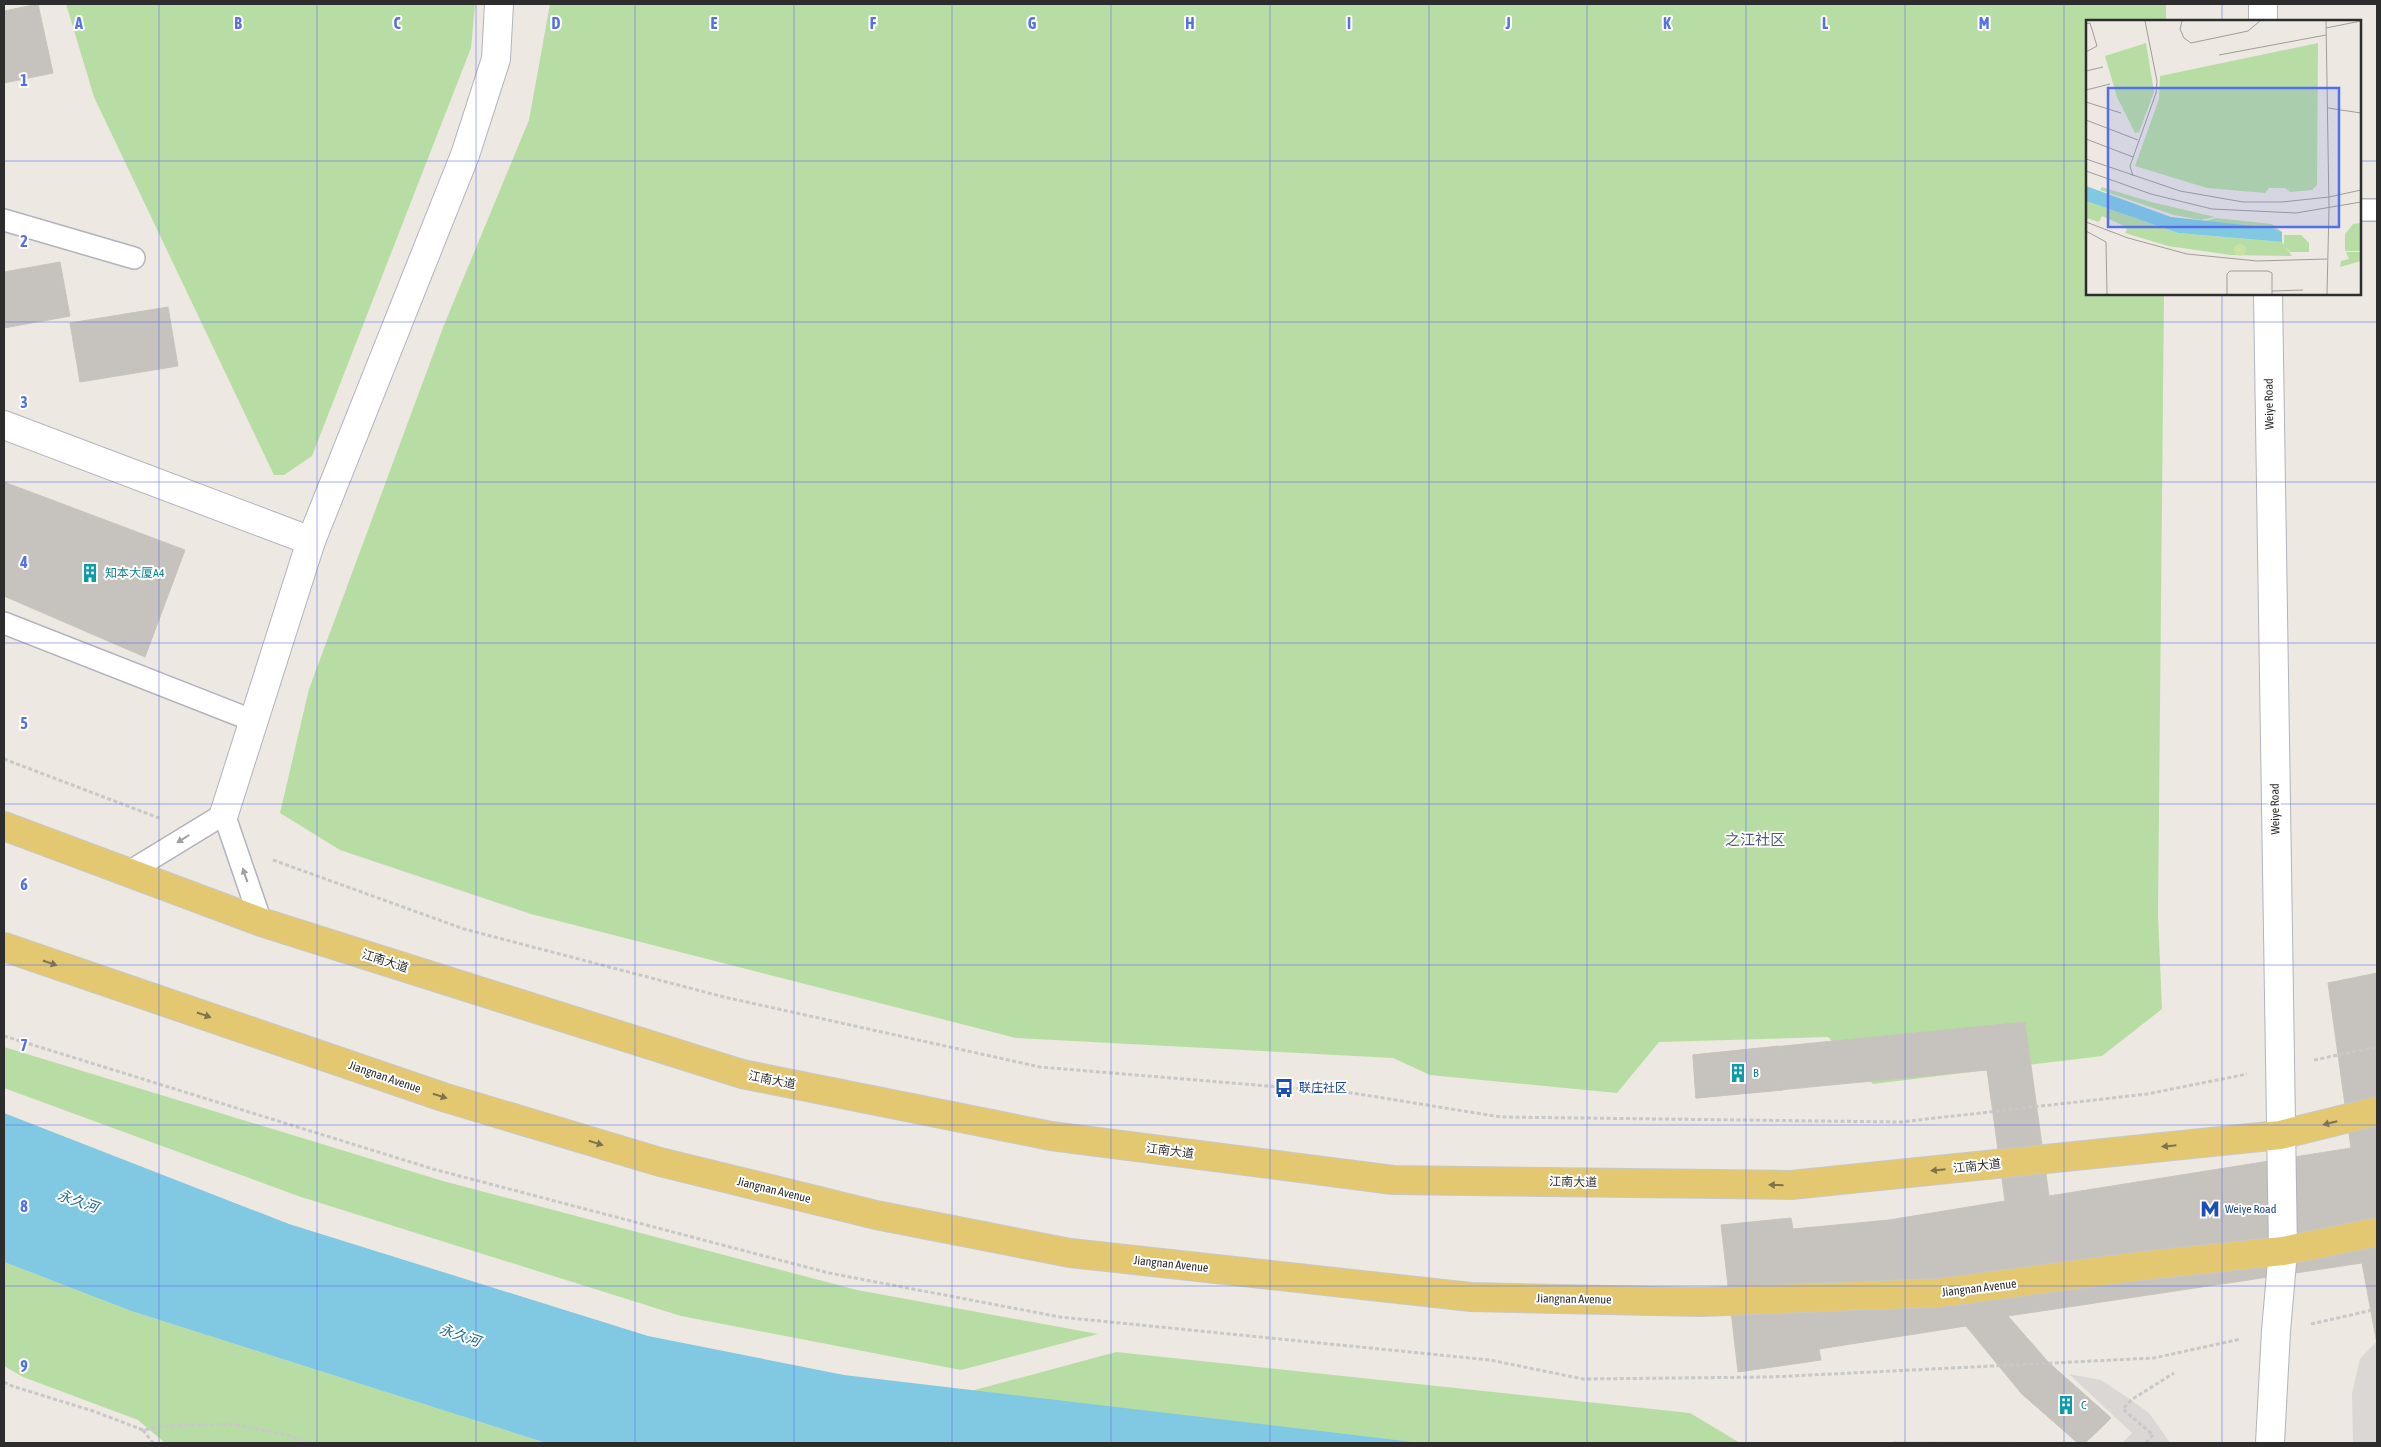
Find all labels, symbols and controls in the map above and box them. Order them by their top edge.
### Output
text: A [74,14,83,32]
text: B [234,14,242,32]
text: C [393,14,401,32]
text: D [552,14,561,32]
text: E [711,14,718,32]
text: F [870,14,877,32]
text: G [1028,14,1037,32]
text: H [1185,14,1195,32]
text: I [1347,14,1351,32]
text: J [1504,14,1511,32]
text: K [1663,14,1671,32]
text: L [1822,14,1829,32]
text: M [1979,14,1989,32]
inset map [2086,20,2361,295]
text: 1 [20,71,28,89]
text: 2 [20,232,28,250]
street label: Weiye Road [2262,378,2276,430]
text: 3 [20,393,28,411]
text: 4 [19,553,28,571]
building icon: 知本大厦A4 [79,562,101,584]
place label: 知本大厦A4 [105,566,165,580]
text: 5 [20,714,28,732]
street label: Weiye Road [2268,783,2282,835]
district label: 之江社区 [1725,831,1785,848]
one-way arrow [176,835,189,844]
one-way arrow [241,868,248,883]
text: 6 [20,875,28,893]
street label: 江南大道 [360,947,410,975]
one-way arrow [43,959,58,967]
one-way arrow [196,1012,211,1019]
text: 7 [20,1036,28,1054]
street label: Jiangnan Avenue [347,1058,423,1096]
building icon: B [1727,1062,1749,1084]
place label: B [1753,1066,1759,1080]
street label: 江南大道 [747,1069,797,1091]
bus stop icon: 联庄社区 [1273,1077,1295,1099]
place label: 联庄社区 [1299,1081,1347,1095]
one-way arrow [433,1092,448,1100]
one-way arrow [2322,1119,2337,1127]
one-way arrow [589,1139,604,1147]
street label: 江南大道 [1145,1141,1195,1161]
one-way arrow [2161,1142,2177,1150]
street label: 江南大道 [1952,1157,2002,1175]
one-way arrow [1930,1166,1946,1174]
street label: Jiangnan Avenue [736,1174,812,1206]
street label: 江南大道 [1549,1175,1597,1189]
one-way arrow [1768,1181,1784,1189]
water label: 永久河 [56,1187,103,1216]
text: 8 [20,1197,28,1215]
metro station icon: Weiye Road [2199,1198,2221,1220]
place label: Weiye Road [2225,1202,2276,1216]
street label: Jiangnan Avenue [1133,1253,1209,1275]
street label: Jiangnan Avenue [1941,1276,2017,1300]
street label: Jiangnan Avenue [1536,1291,1612,1307]
water label: 永久河 [438,1321,485,1350]
text: 9 [20,1357,28,1375]
building icon: C [2055,1394,2077,1416]
place label: C [2081,1398,2087,1412]

